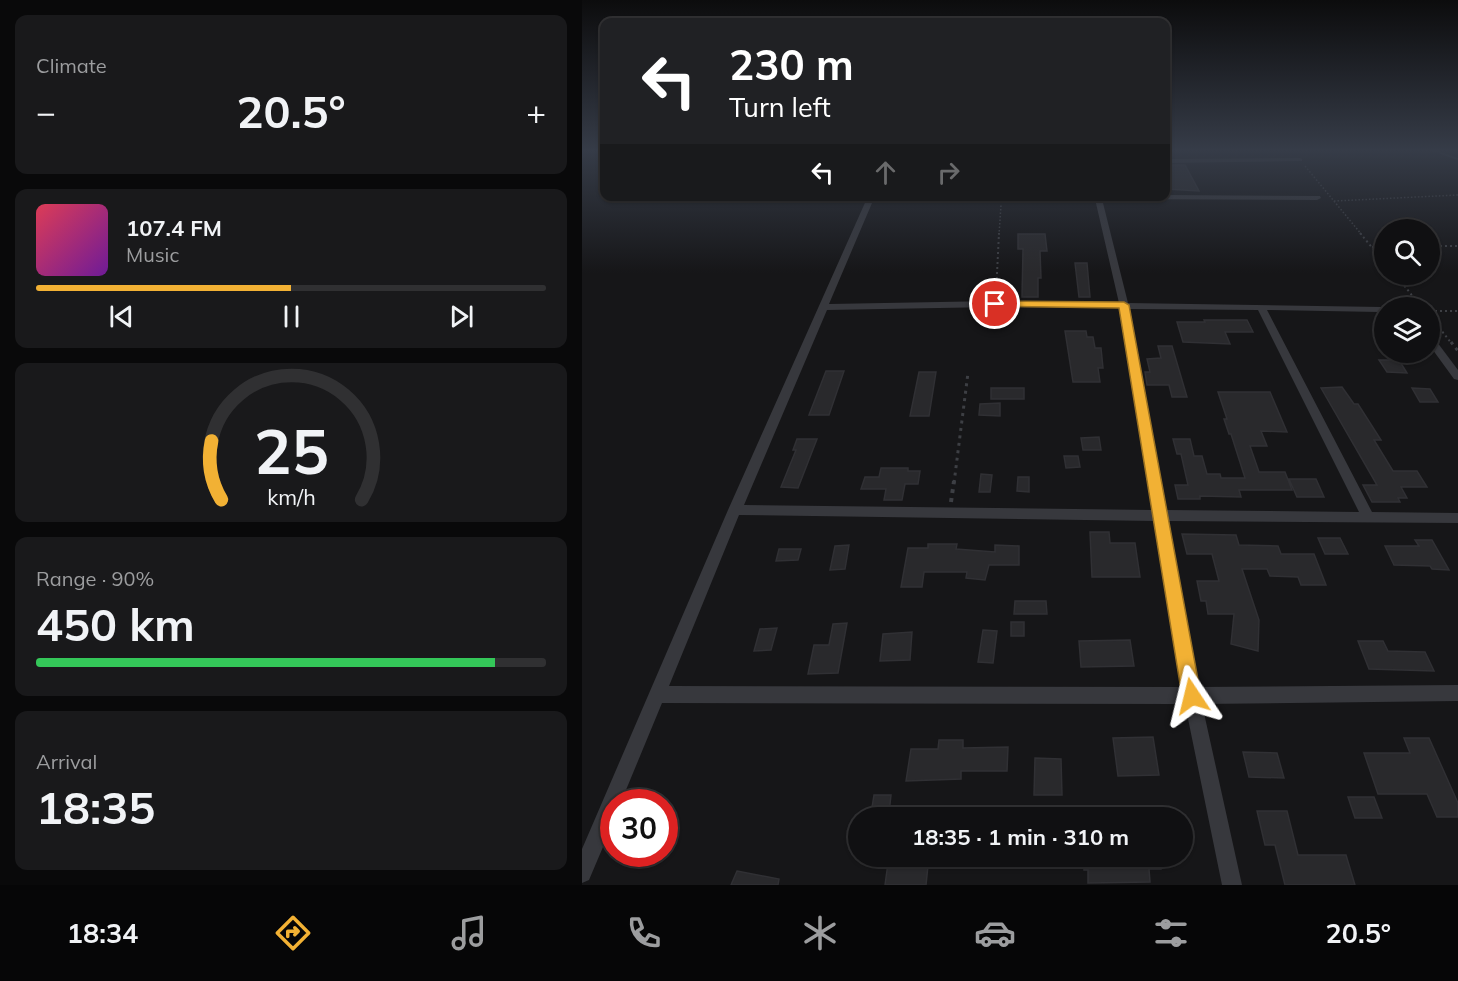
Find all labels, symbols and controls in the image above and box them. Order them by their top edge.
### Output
text: 230 m [729,38,854,91]
icon: left [630,42,708,120]
text: Climate [36,53,107,78]
text: 20.5° [236,83,346,139]
text: Turn left [729,90,831,124]
text: − [36,91,56,132]
text: + [526,91,546,132]
icon: left [806,156,839,189]
icon: ahead [869,156,902,189]
icon: right [932,156,965,189]
text: 107.4 FM [126,214,222,242]
map controls [1374,219,1440,363]
button: search [1374,219,1440,285]
text: Music [126,242,179,267]
pin [969,278,1020,329]
icon: arrive [978,287,1011,320]
button: layers [1374,297,1440,363]
icon: previous [105,300,138,333]
icon: pause [275,300,308,333]
icon: next [445,300,478,333]
text: 25 [254,411,328,490]
text: km/h [267,483,315,510]
text: Range · 90% [36,566,154,591]
text: 450 km [36,596,195,652]
position arrow [1160,664,1224,728]
text: Arrival [36,749,97,774]
text: 18:35 [36,779,155,835]
speed limit sign: 30 [600,789,678,867]
text: 18:35 · 1 min · 310 m [912,823,1129,851]
icon: directions [272,912,314,954]
icon: music [448,912,490,954]
icon: phone [623,912,665,954]
icon: climate [799,912,841,954]
icon: car [974,912,1016,954]
icon: filters [1150,912,1192,954]
text: 18:34 [67,916,138,950]
text: 20.5° [1326,916,1391,950]

